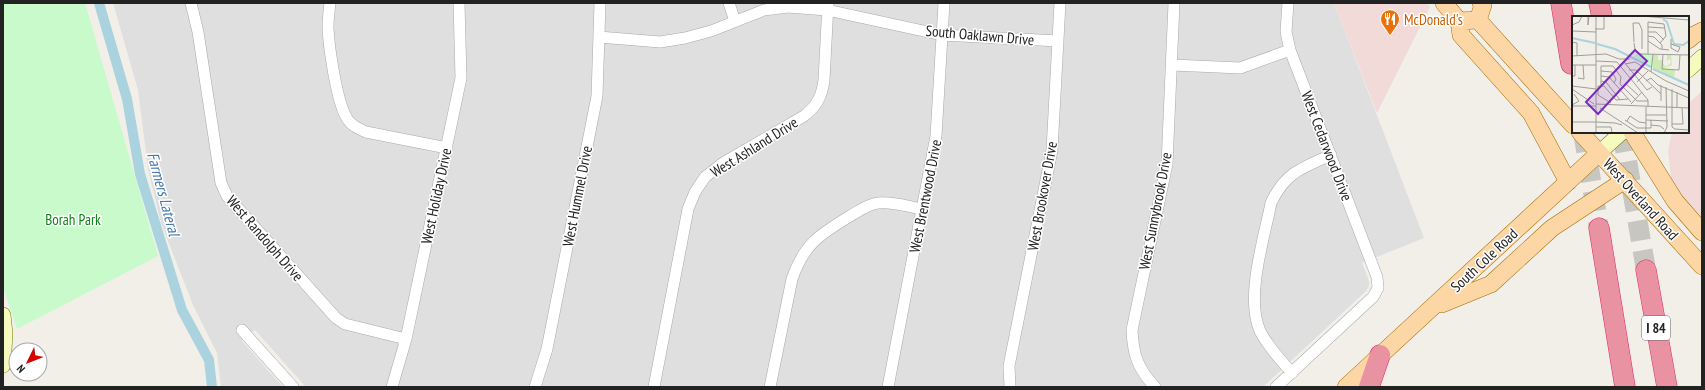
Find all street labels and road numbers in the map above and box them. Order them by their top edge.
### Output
street label: South Oaklawn Drive [925,21,1035,49]
street label: West Cedarwood Drive [1297,88,1357,204]
street label: West Ashland Drive [707,113,801,181]
street label: West Brentwood Drive [905,138,945,254]
street label: West Brookover Drive [1023,140,1061,252]
street label: West Hummel Drive [558,144,596,248]
street label: West Holiday Drive [417,146,455,246]
street label: West Sunnybrook Drive [1134,151,1176,271]
street label: West Overland Road [1599,154,1683,244]
street label: West Randolph Drive [222,191,308,285]
street label: South Cole Road [1447,224,1521,296]
road number: I 84 [1642,316,1670,340]

